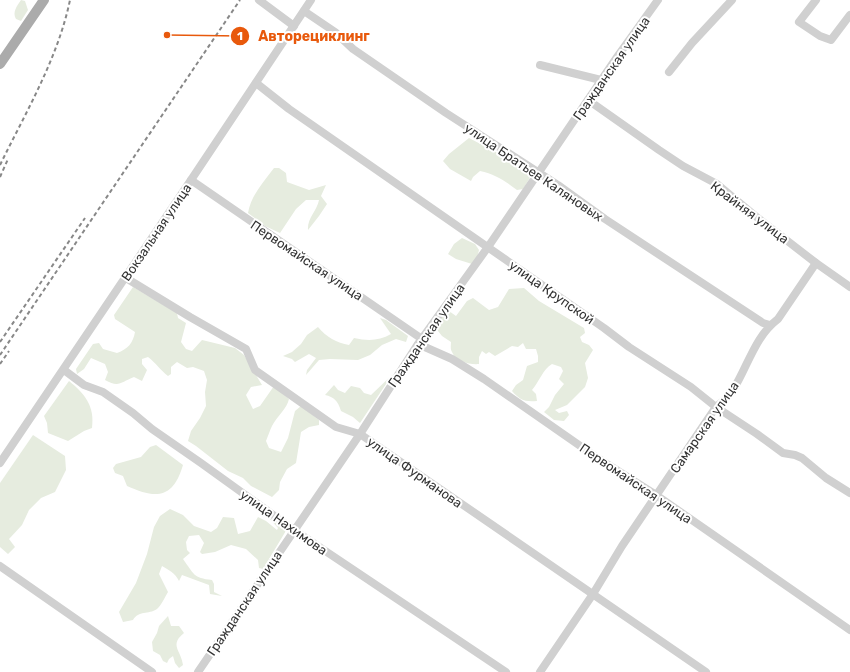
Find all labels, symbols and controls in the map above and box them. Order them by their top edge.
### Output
street label: Гражданская улица [570,14,653,123]
callout: Авторециклинг [230,23,377,49]
text: Авторециклинг [258,28,370,45]
text: 1 [237,29,243,43]
street label: улица Братьев Каляновых [462,120,606,224]
street label: Крайняя улица [708,178,792,247]
street label: Вокзальная улица [118,181,194,284]
street label: Первомайская улица [248,217,366,304]
street label: улица Крупской [506,257,597,327]
street label: Гражданская улица [385,281,468,390]
street label: Самарская улица [667,379,742,476]
street label: улица Фурманова [364,434,465,511]
street label: Первомайская улица [577,440,695,527]
street label: улица Нахимова [237,487,330,558]
street label: Гражданская улица [204,548,285,658]

